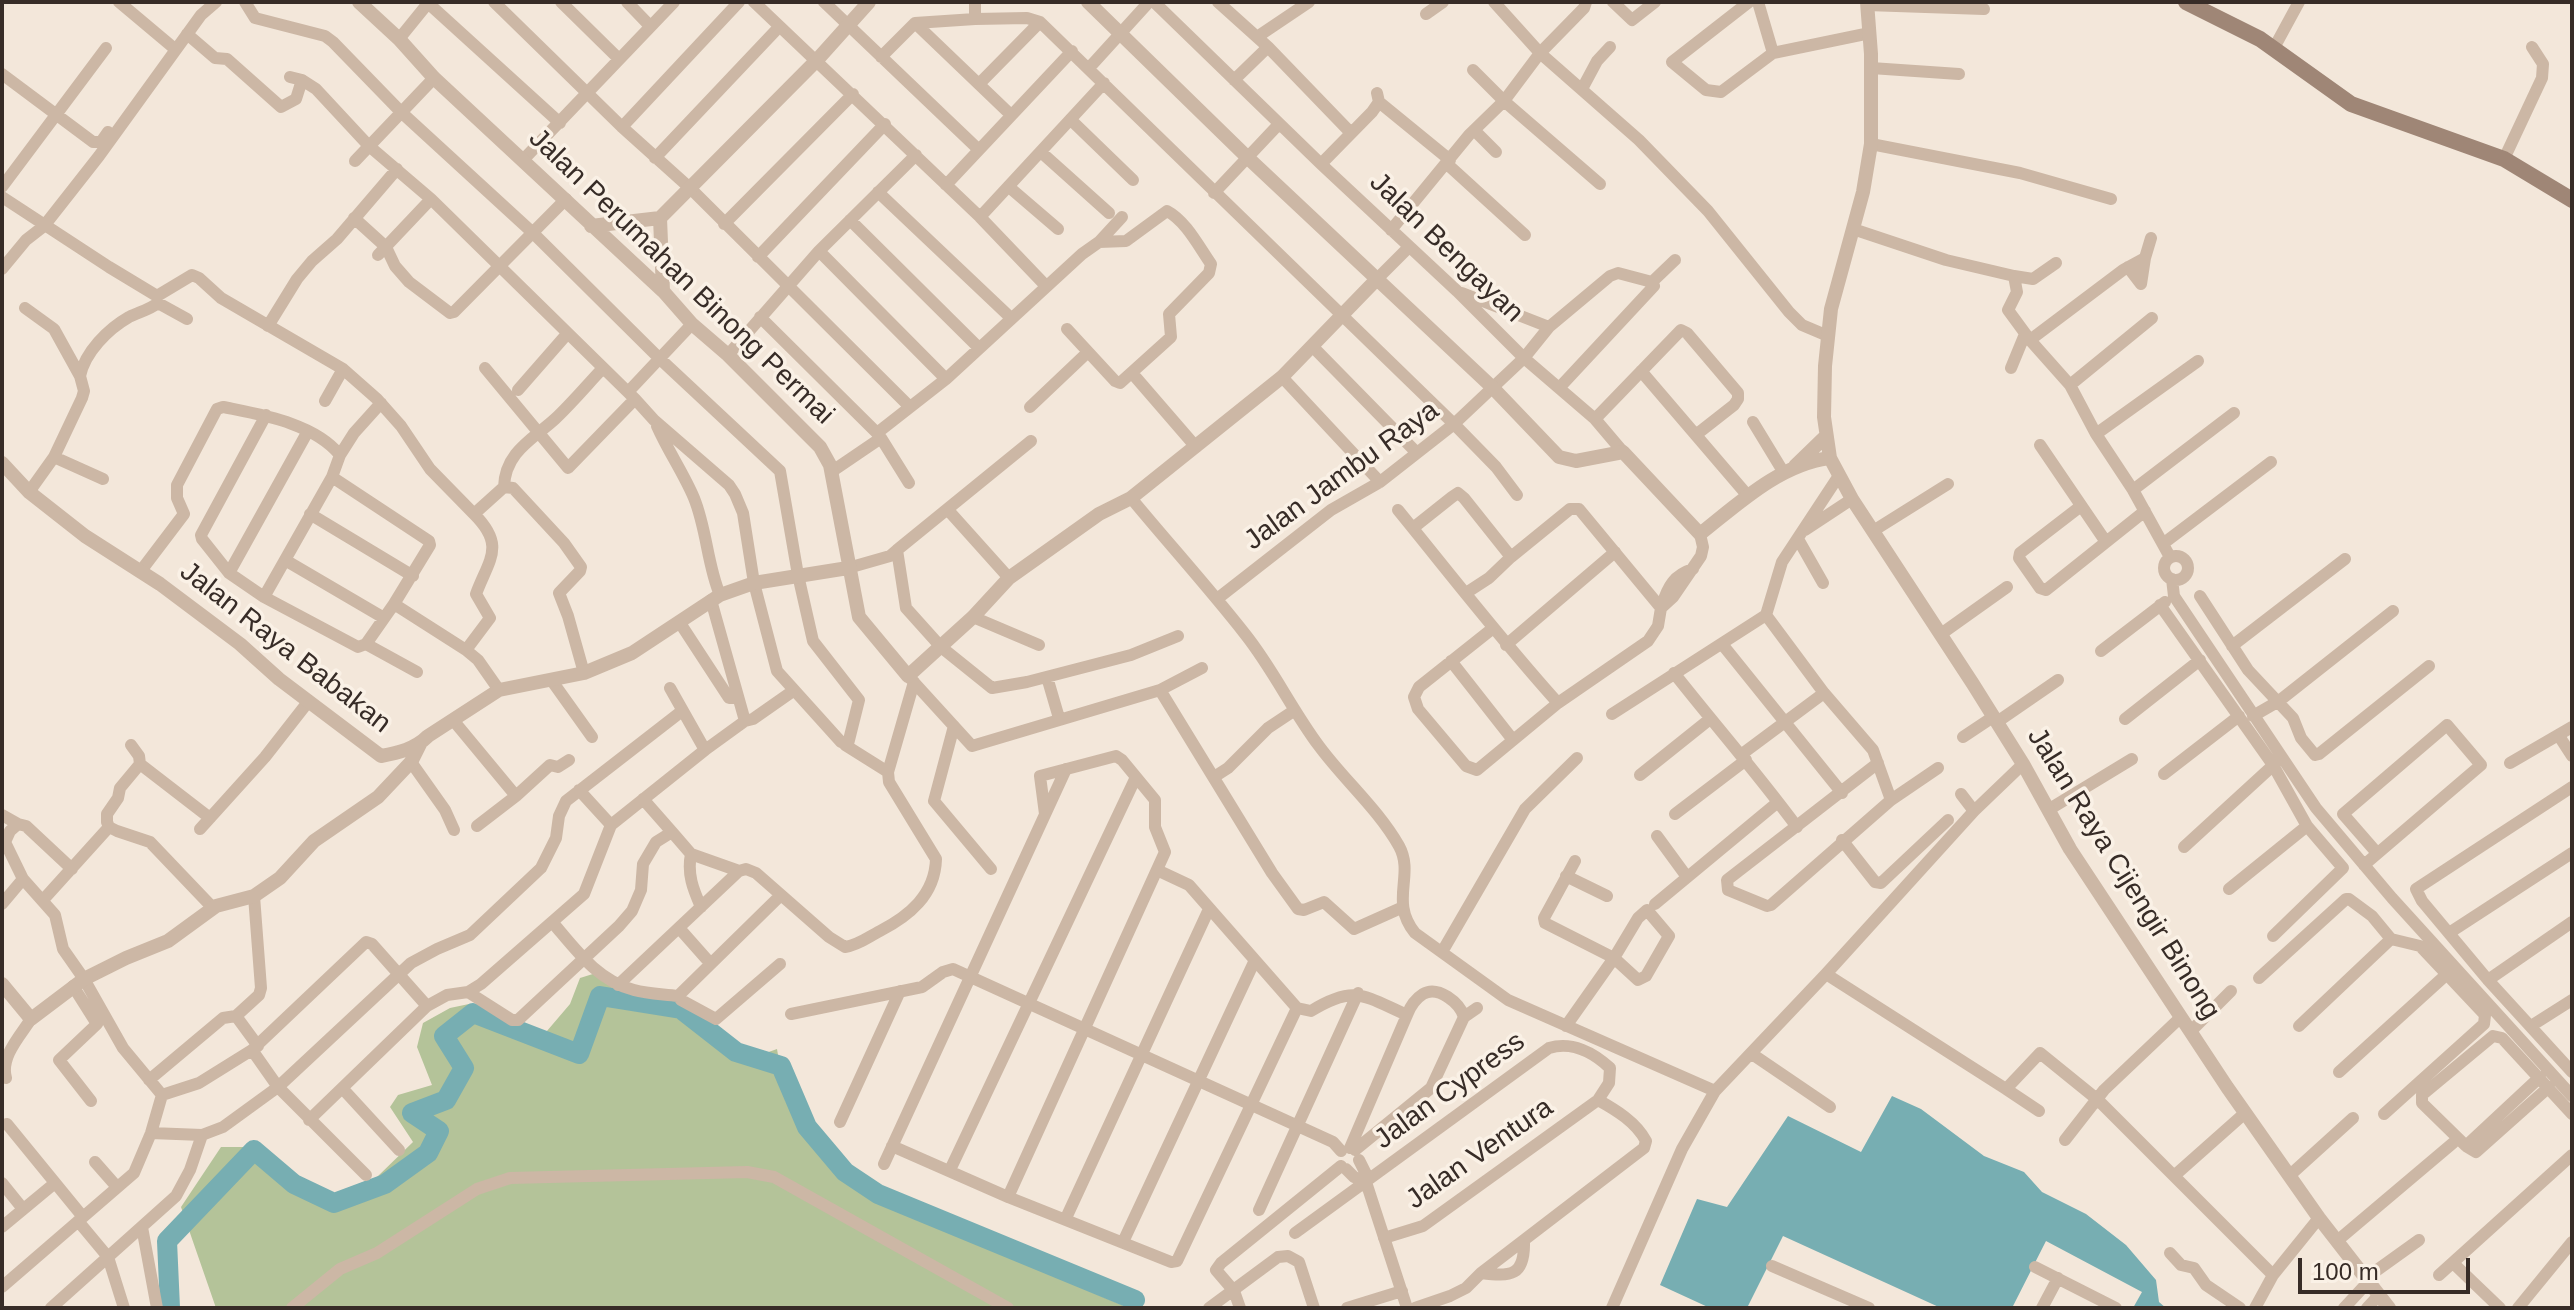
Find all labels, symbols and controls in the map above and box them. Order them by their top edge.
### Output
street label: Jalan Perumahan Binong Permai [522,122,840,432]
street label: Jalan Bengayan [1362,166,1530,330]
street label: Jalan Jambu Raya [1238,394,1446,558]
street label: Jalan Raya Babakan [173,555,397,741]
street label: Jalan Raya Cijengir Binong [2019,722,2227,1026]
street label: Jalan Cypress [1368,1025,1532,1157]
street label: Jalan Ventura [1400,1091,1560,1217]
scale bar [2302,1242,2474,1292]
text: 100 m [2312,1258,2379,1285]

